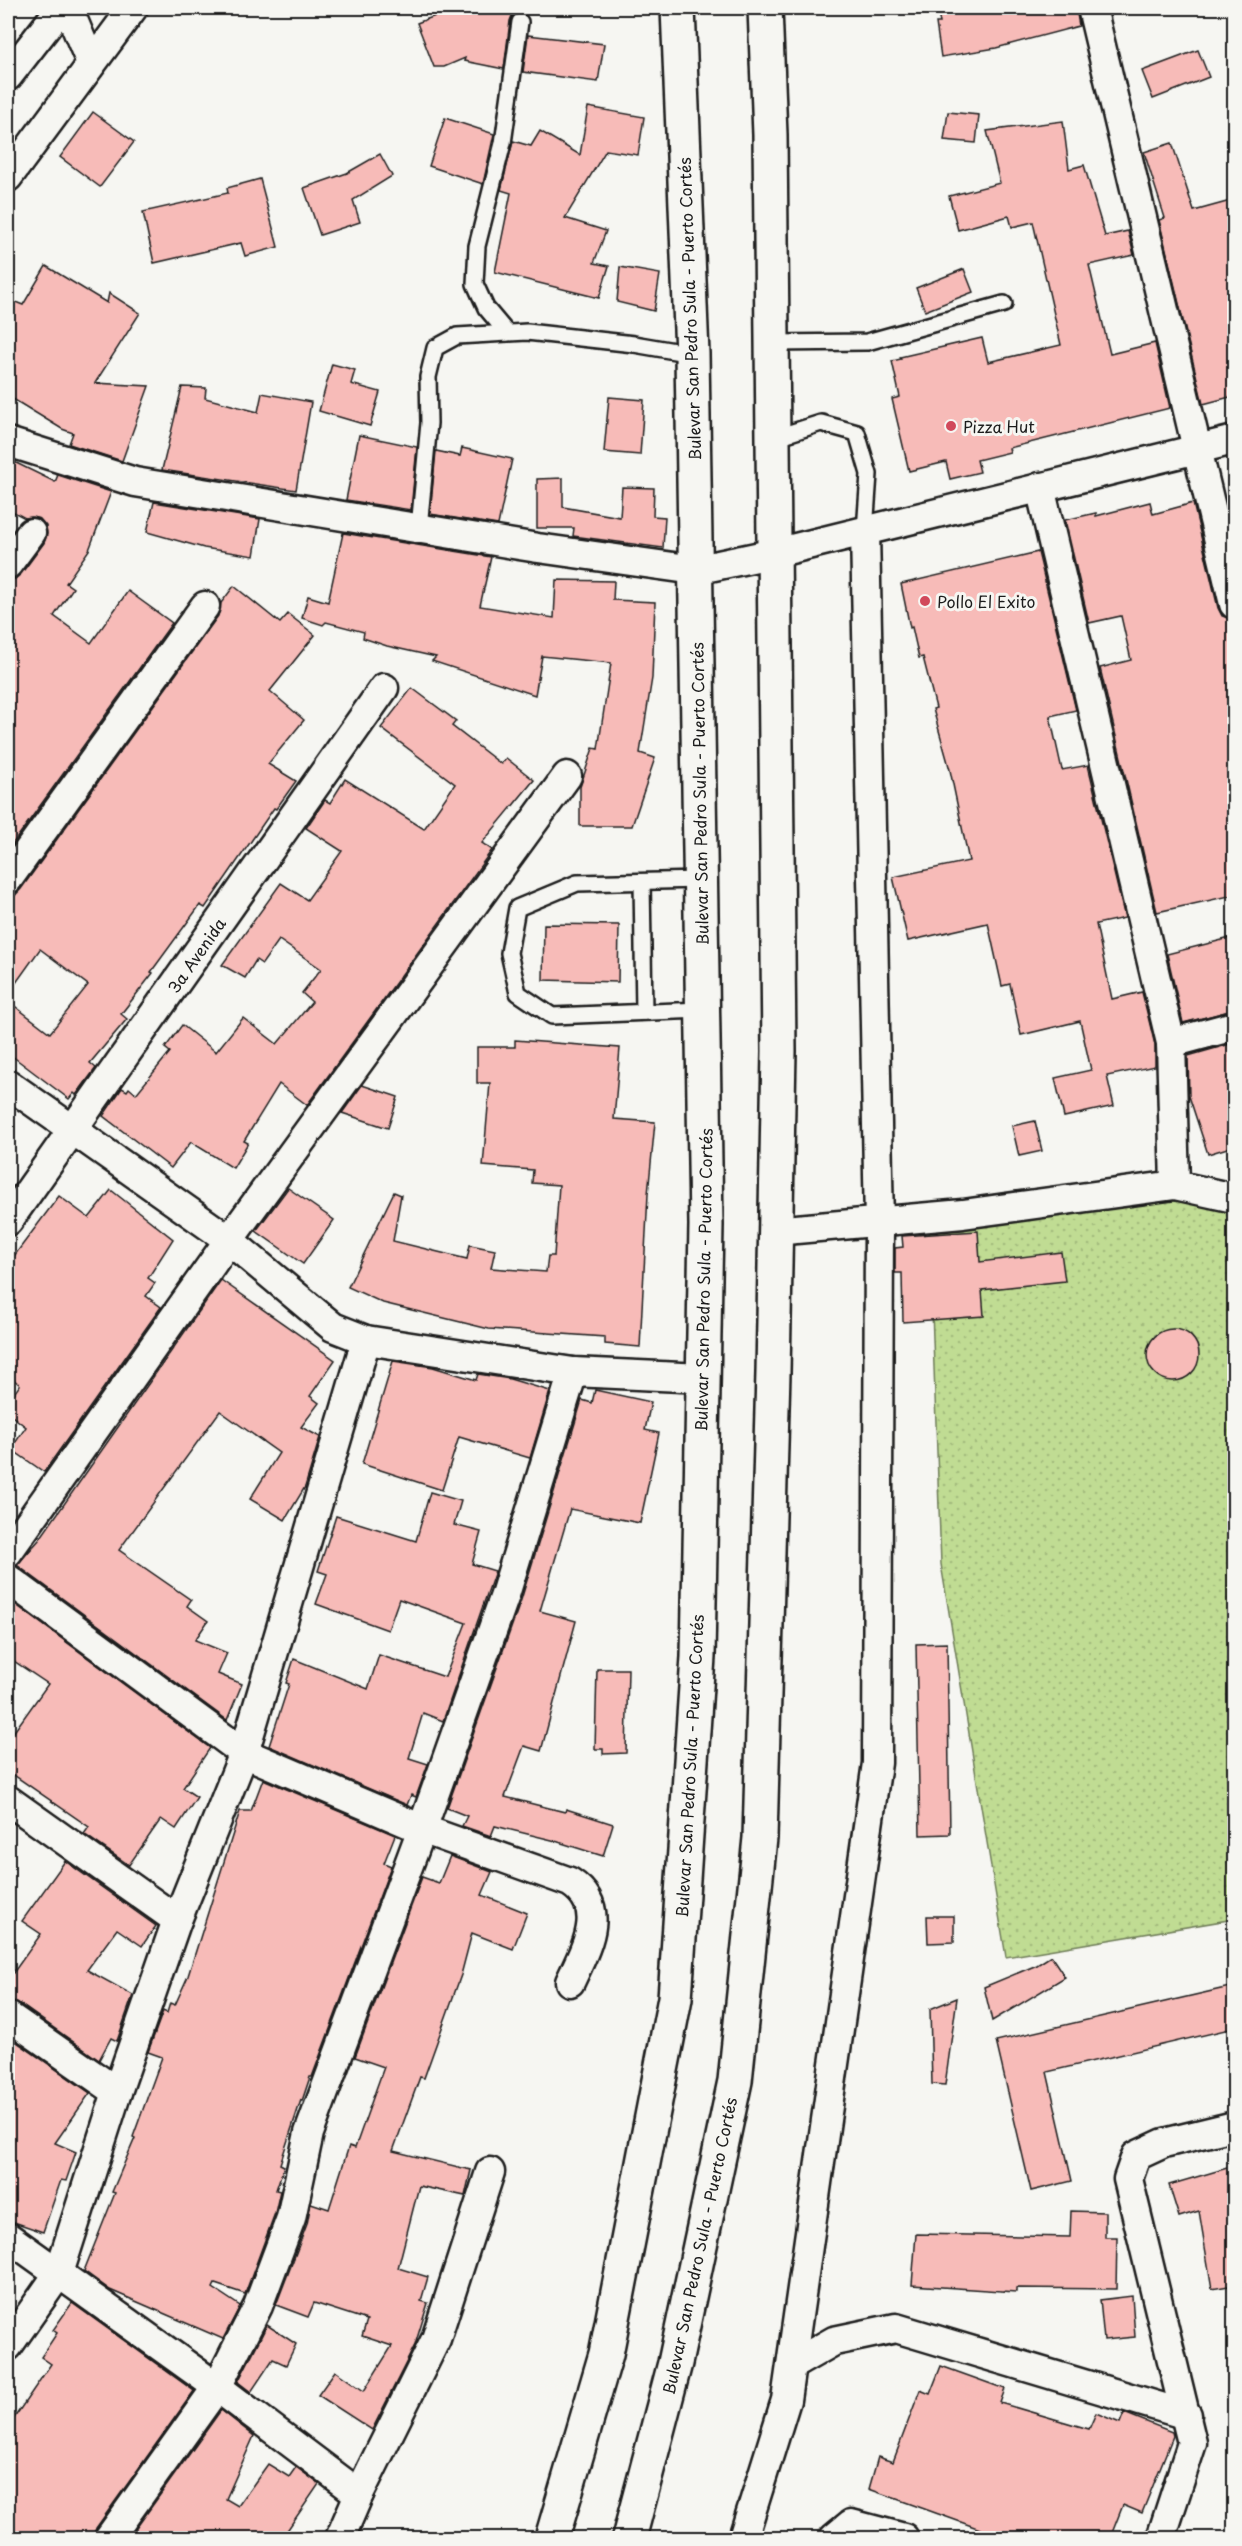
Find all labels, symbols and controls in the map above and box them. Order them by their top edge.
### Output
street label: Bulevar San Pedro Sula - Puerto Cortés [672,157,706,461]
place label: Pizza Hut [963,414,1035,438]
marker: Pizza Hut [944,419,958,433]
place label: Pollo El Exito [937,589,1035,613]
marker: Pollo El Exito [918,594,932,608]
street label: Bulevar San Pedro Sula - Puerto Cortés [684,642,714,946]
street label: 3a Avenida [161,912,231,998]
street label: Bulevar San Pedro Sula - Puerto Cortés [688,1128,718,1432]
street label: Bulevar San Pedro Sula - Puerto Cortés [669,1614,709,1918]
street label: Bulevar San Pedro Sula - Puerto Cortés [656,2095,742,2397]

